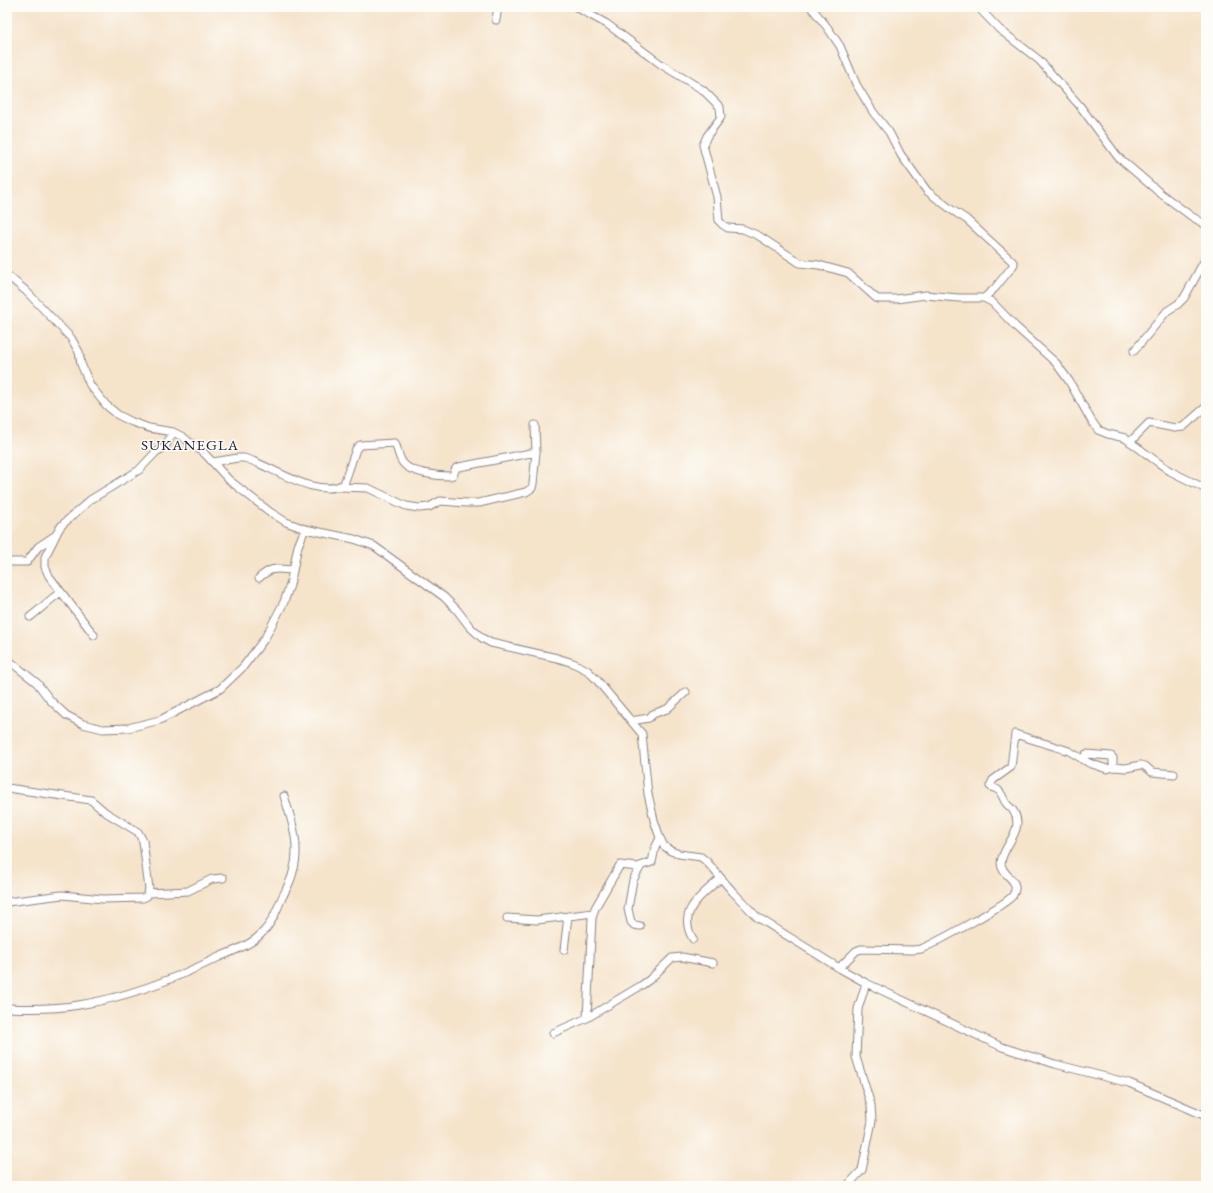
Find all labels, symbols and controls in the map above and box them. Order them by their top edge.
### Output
district label: SUKANEGLA [141,435,239,454]

